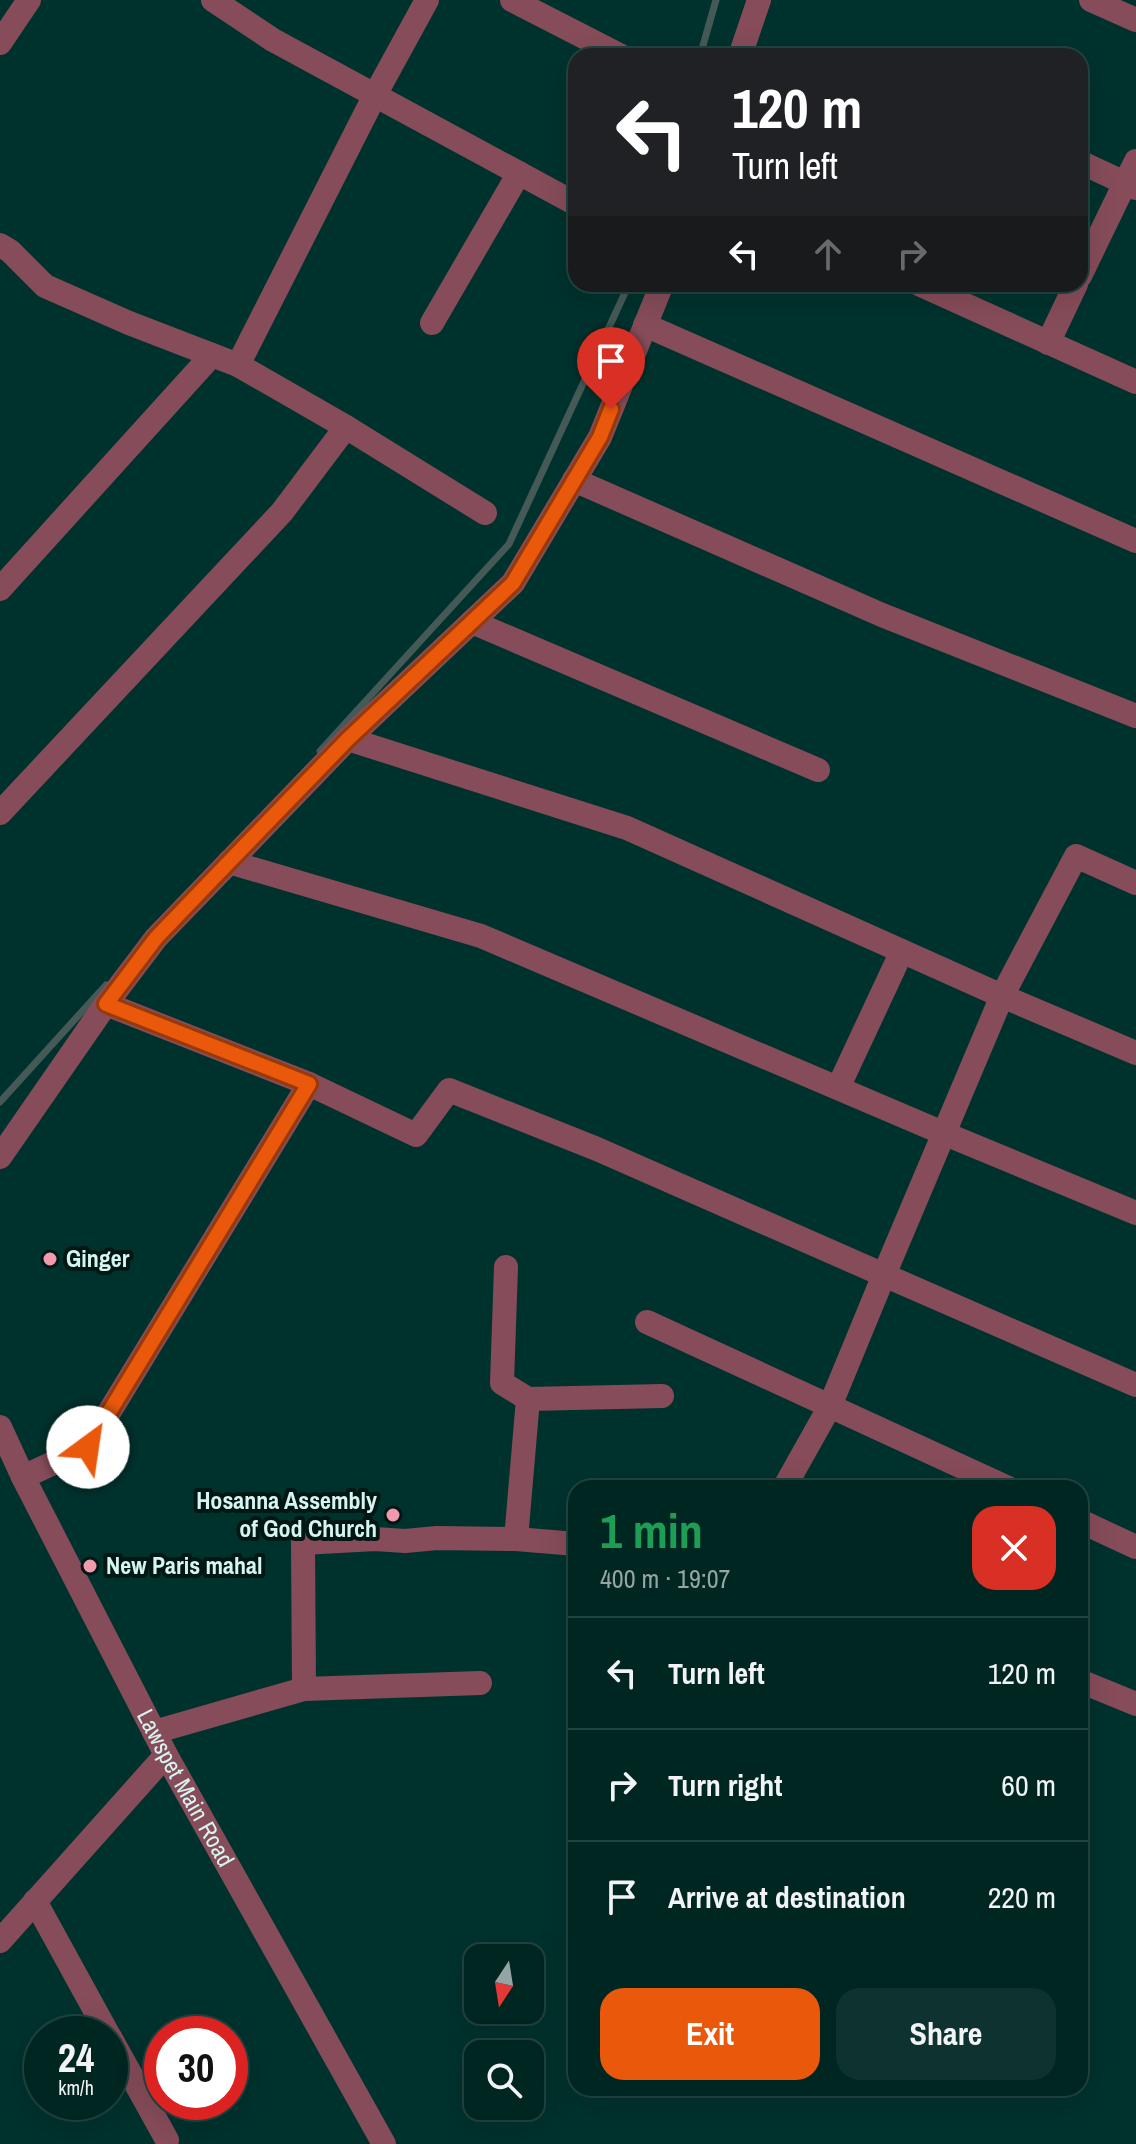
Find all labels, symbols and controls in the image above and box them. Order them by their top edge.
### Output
text: 120 m [732,70,862,145]
icon: left [600,80,704,184]
text: Turn left [732,142,838,190]
icon: left [722,232,766,276]
icon: ahead [806,232,850,276]
icon: right [890,232,934,276]
pin [577,327,645,409]
icon: arrive [589,339,633,383]
place label: Ginger [66,1242,130,1274]
marker: Ginger [41,1250,59,1268]
position arrow [46,1405,130,1489]
place label: Hosanna Assembly of God Church [196,1484,377,1544]
text: 1 min [600,1498,703,1563]
marker: Hosanna Assembly of God Church [384,1506,402,1524]
button: close [972,1506,1056,1590]
place label: New Paris mahal [106,1549,262,1581]
marker: New Paris mahal [81,1557,99,1575]
text: 400 m · 19:07 [600,1561,730,1596]
icon: left [600,1651,644,1695]
text: Turn left [668,1653,765,1693]
text: 120 m [988,1653,1056,1693]
street label: Lawspet Main Road [130,1703,242,1872]
icon: right [600,1763,644,1807]
text: Turn right [668,1765,782,1805]
text: 60 m [1001,1765,1056,1805]
icon: arrive [600,1875,644,1919]
text: Arrive at destination [668,1877,906,1917]
text: 220 m [988,1877,1056,1917]
north arrow [464,1944,544,2024]
map controls [464,1944,544,2120]
button: Exit [600,1988,820,2080]
button: Share [836,1988,1056,2080]
speed limit sign: 30 [144,2016,248,2120]
text: 24 [58,2031,94,2084]
button: search [464,2040,544,2120]
text: km/h [58,2074,94,2101]

